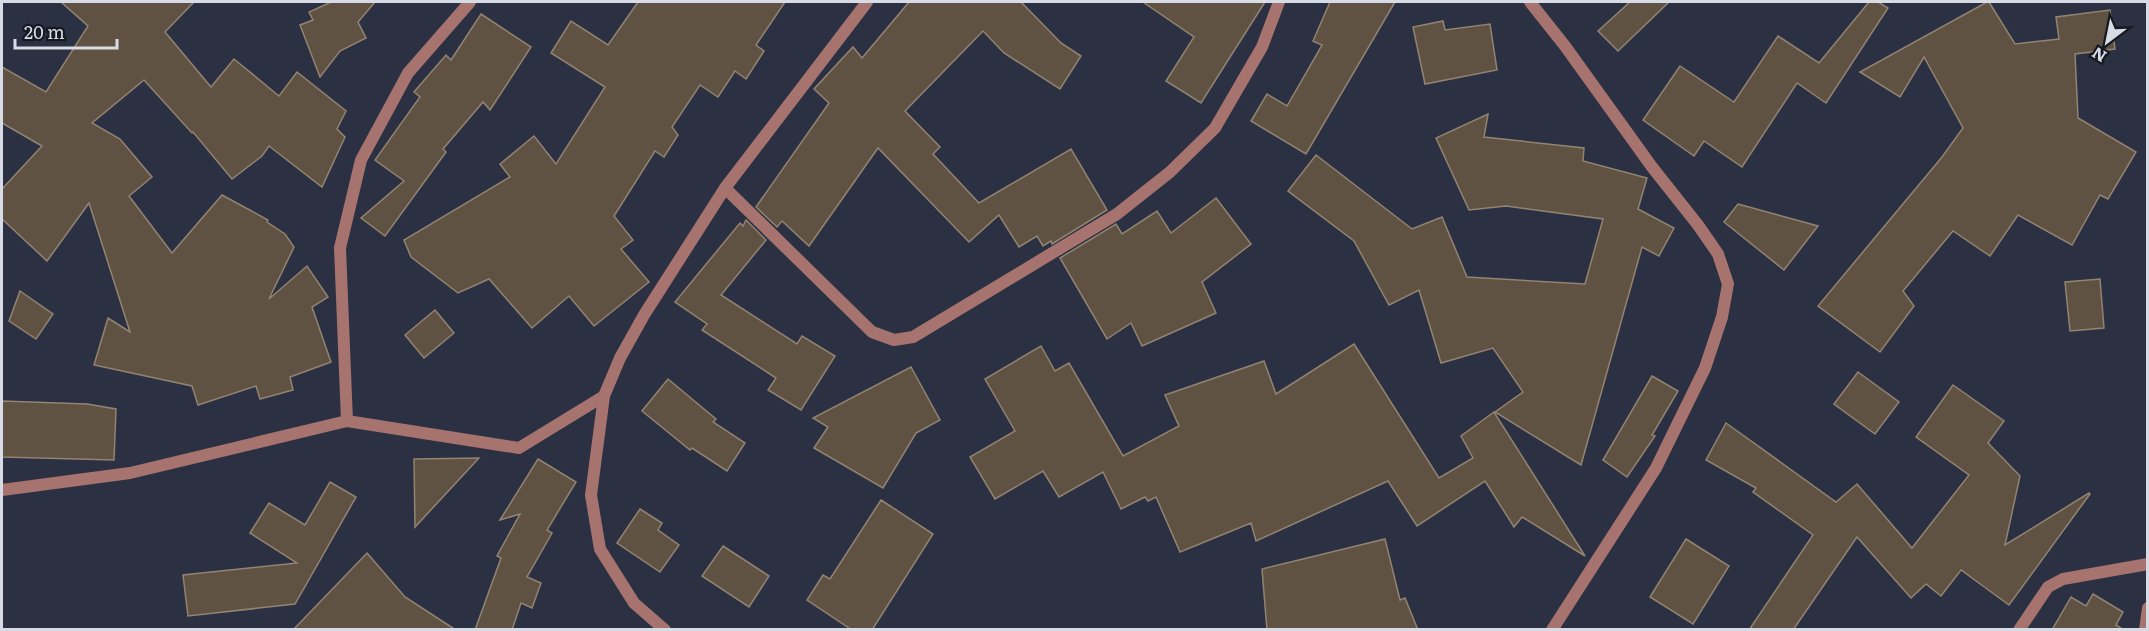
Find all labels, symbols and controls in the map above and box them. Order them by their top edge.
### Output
scale bar [15,12,117,50]
north arrow [2077,12,2137,72]
text: 20 m [24,18,65,45]
text: N [2086,42,2111,69]

